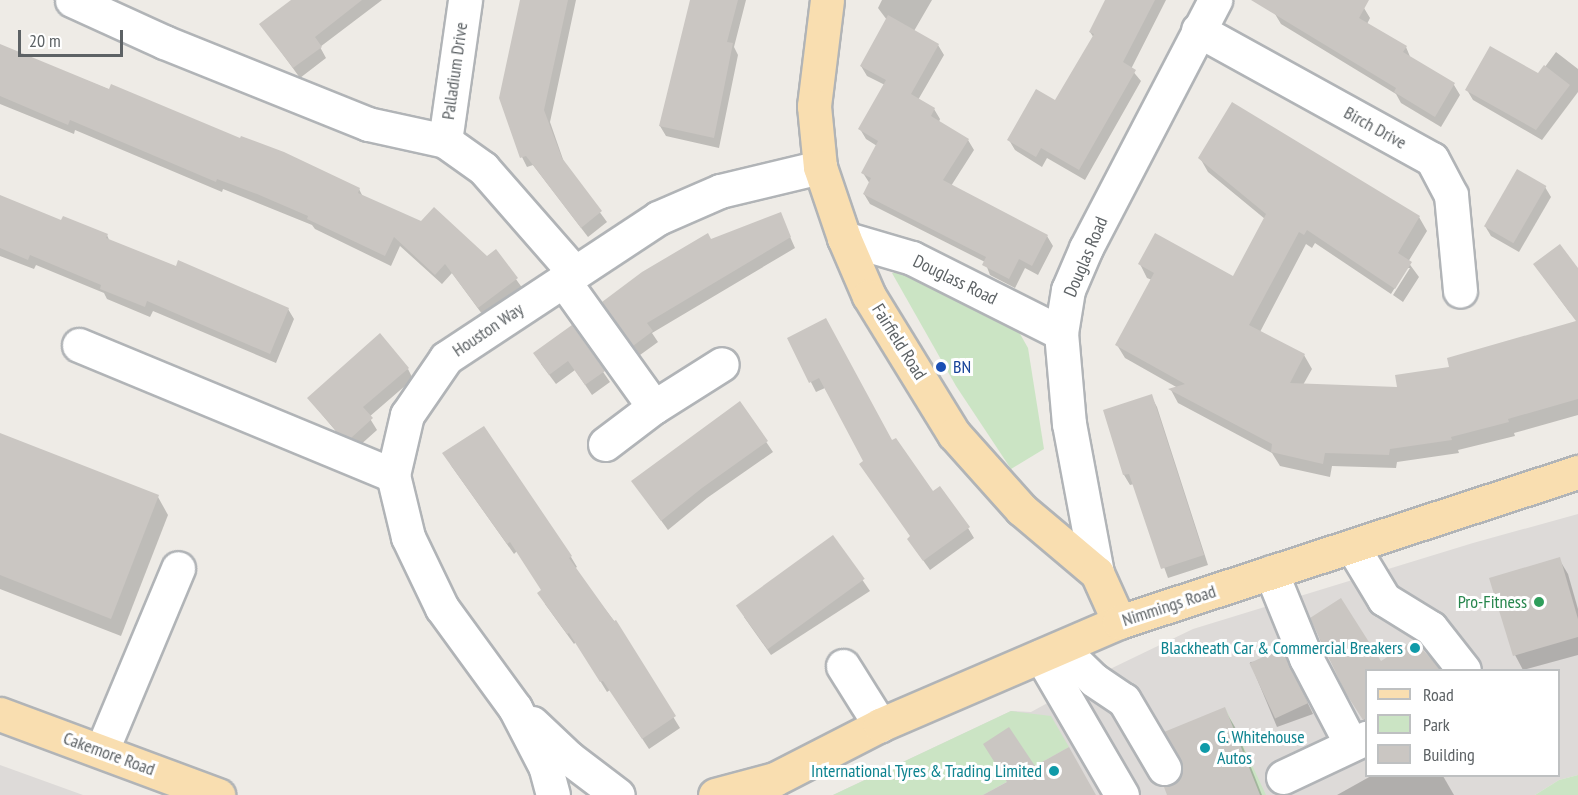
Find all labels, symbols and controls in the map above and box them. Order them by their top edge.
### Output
scale bar [21,18,126,56]
street label: Palladium Drive [437,21,473,121]
text: 20 m [29,29,61,52]
street label: Birch Drive [1340,102,1410,154]
street label: Douglas Road [1059,214,1113,300]
street label: Douglass Road [909,250,1001,310]
street label: Houston Way [448,298,528,362]
street label: Fairfield Road [867,300,931,384]
place label: BN [953,356,971,378]
marker: BN [934,360,948,374]
street label: Nimmings Road [1119,581,1219,631]
place label: Pro-Fitness [1458,591,1527,613]
marker: Pro-Fitness [1532,595,1546,609]
place label: Blackheath Car & Commercial Breakers [1161,637,1403,659]
marker: Blackheath Car & Commercial Breakers [1408,641,1422,655]
legend [1365,669,1560,777]
text: Road [1423,683,1454,706]
text: Park [1423,713,1450,736]
street label: Cakemore Road [60,727,158,781]
place label: G. Whitehouse Autos [1217,727,1306,770]
marker: G. Whitehouse Autos [1198,741,1212,755]
text: Building [1423,743,1475,766]
place label: International Tyres & Trading Limited [810,760,1042,782]
marker: International Tyres & Trading Limited [1047,764,1061,778]

